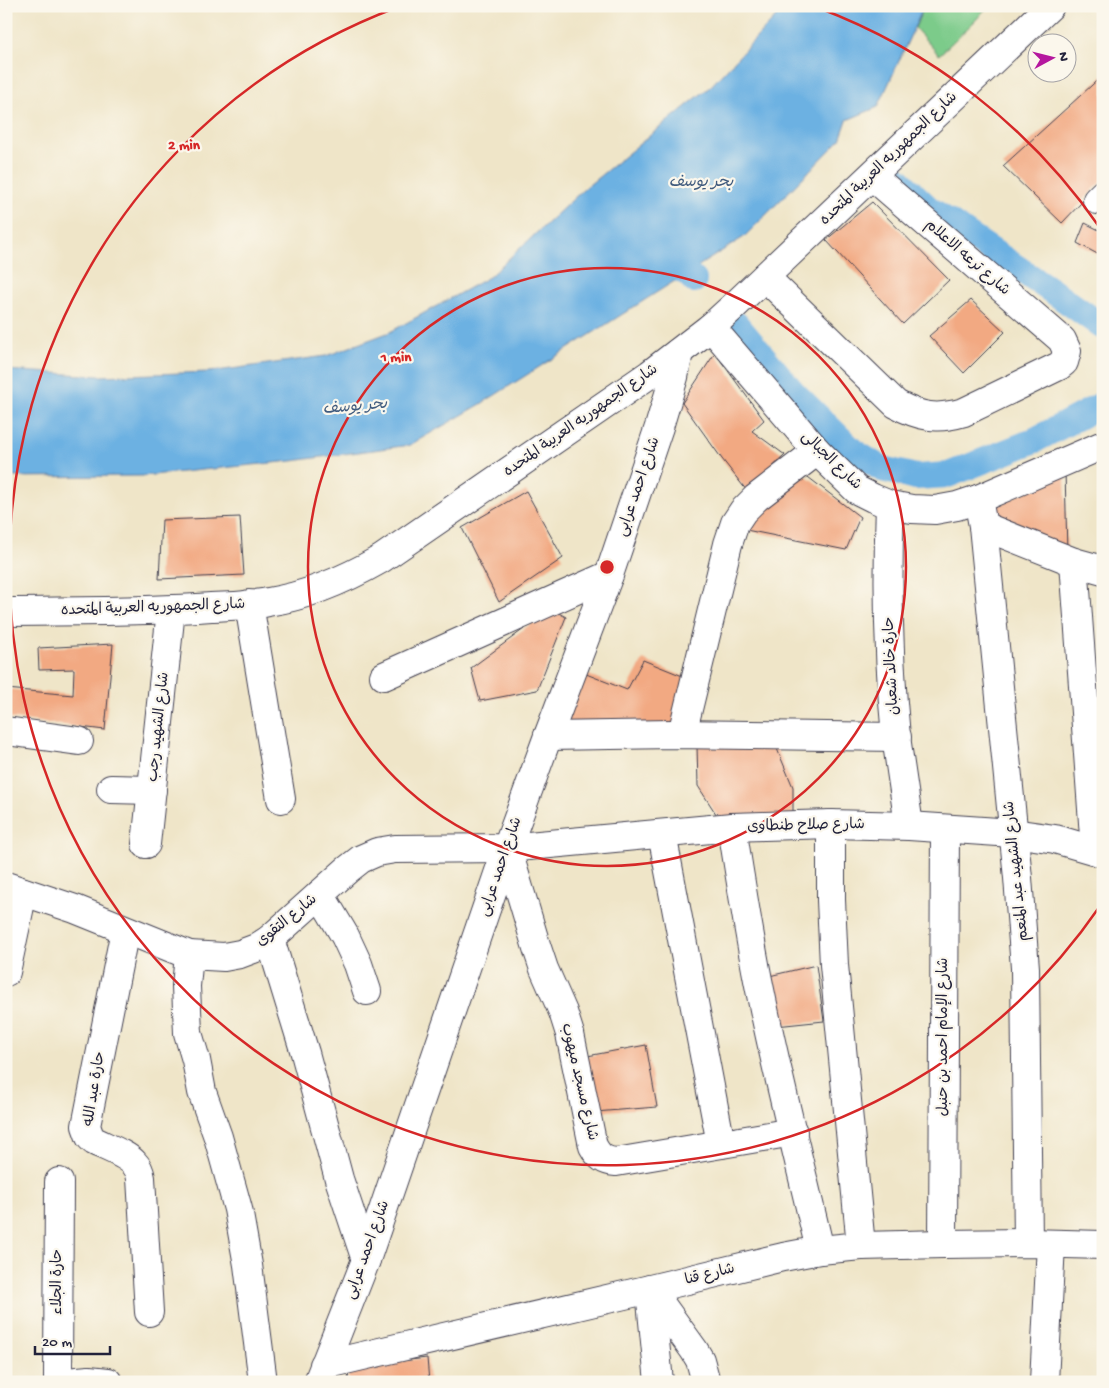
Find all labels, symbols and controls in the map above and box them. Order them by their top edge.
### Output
north arrow [1026,32,1076,82]
text: N [1053,51,1071,62]
street label: شارع الجمهوريه العربية المتحده [816,88,962,230]
text: 2 min [168,137,201,155]
water label: بحر يوسف [669,174,734,193]
street label: شارع ترعه الاعلام [921,216,1013,300]
text: 1 min [380,349,412,367]
street label: شارع الجمهوريه العربية المتحده [500,361,662,481]
water label: بحر يوسف [322,396,388,420]
street label: شارع الجبالى [797,428,865,494]
street label: شارع احمد عرابى [614,435,664,539]
centre of rings [598,558,616,576]
street label: شارع الجمهوريه العربية المتحده [61,596,245,620]
street label: حارة خالد شعبان [880,616,904,716]
street label: شارع الشهيد رجب [144,671,174,783]
street label: شارع الشهيد عبد المنعم [1001,800,1034,942]
street label: شارع احمد عرابى [476,815,526,919]
street label: شارع صلاح طنطاوى [747,816,865,836]
street label: شارع التقوى [253,891,321,951]
street label: شارع الإمام احمد بن حنبل [935,958,953,1116]
street label: شارع مسجد ميهوب [557,1022,601,1142]
street label: حارة عبد الله [80,1050,110,1128]
street label: شارع احمد عرابى [342,1198,394,1302]
street label: حارة الجلاء [49,1249,67,1315]
street label: شارع قنا [683,1260,737,1290]
scale bar [35,1323,110,1355]
text: 20 m [42,1334,72,1352]

